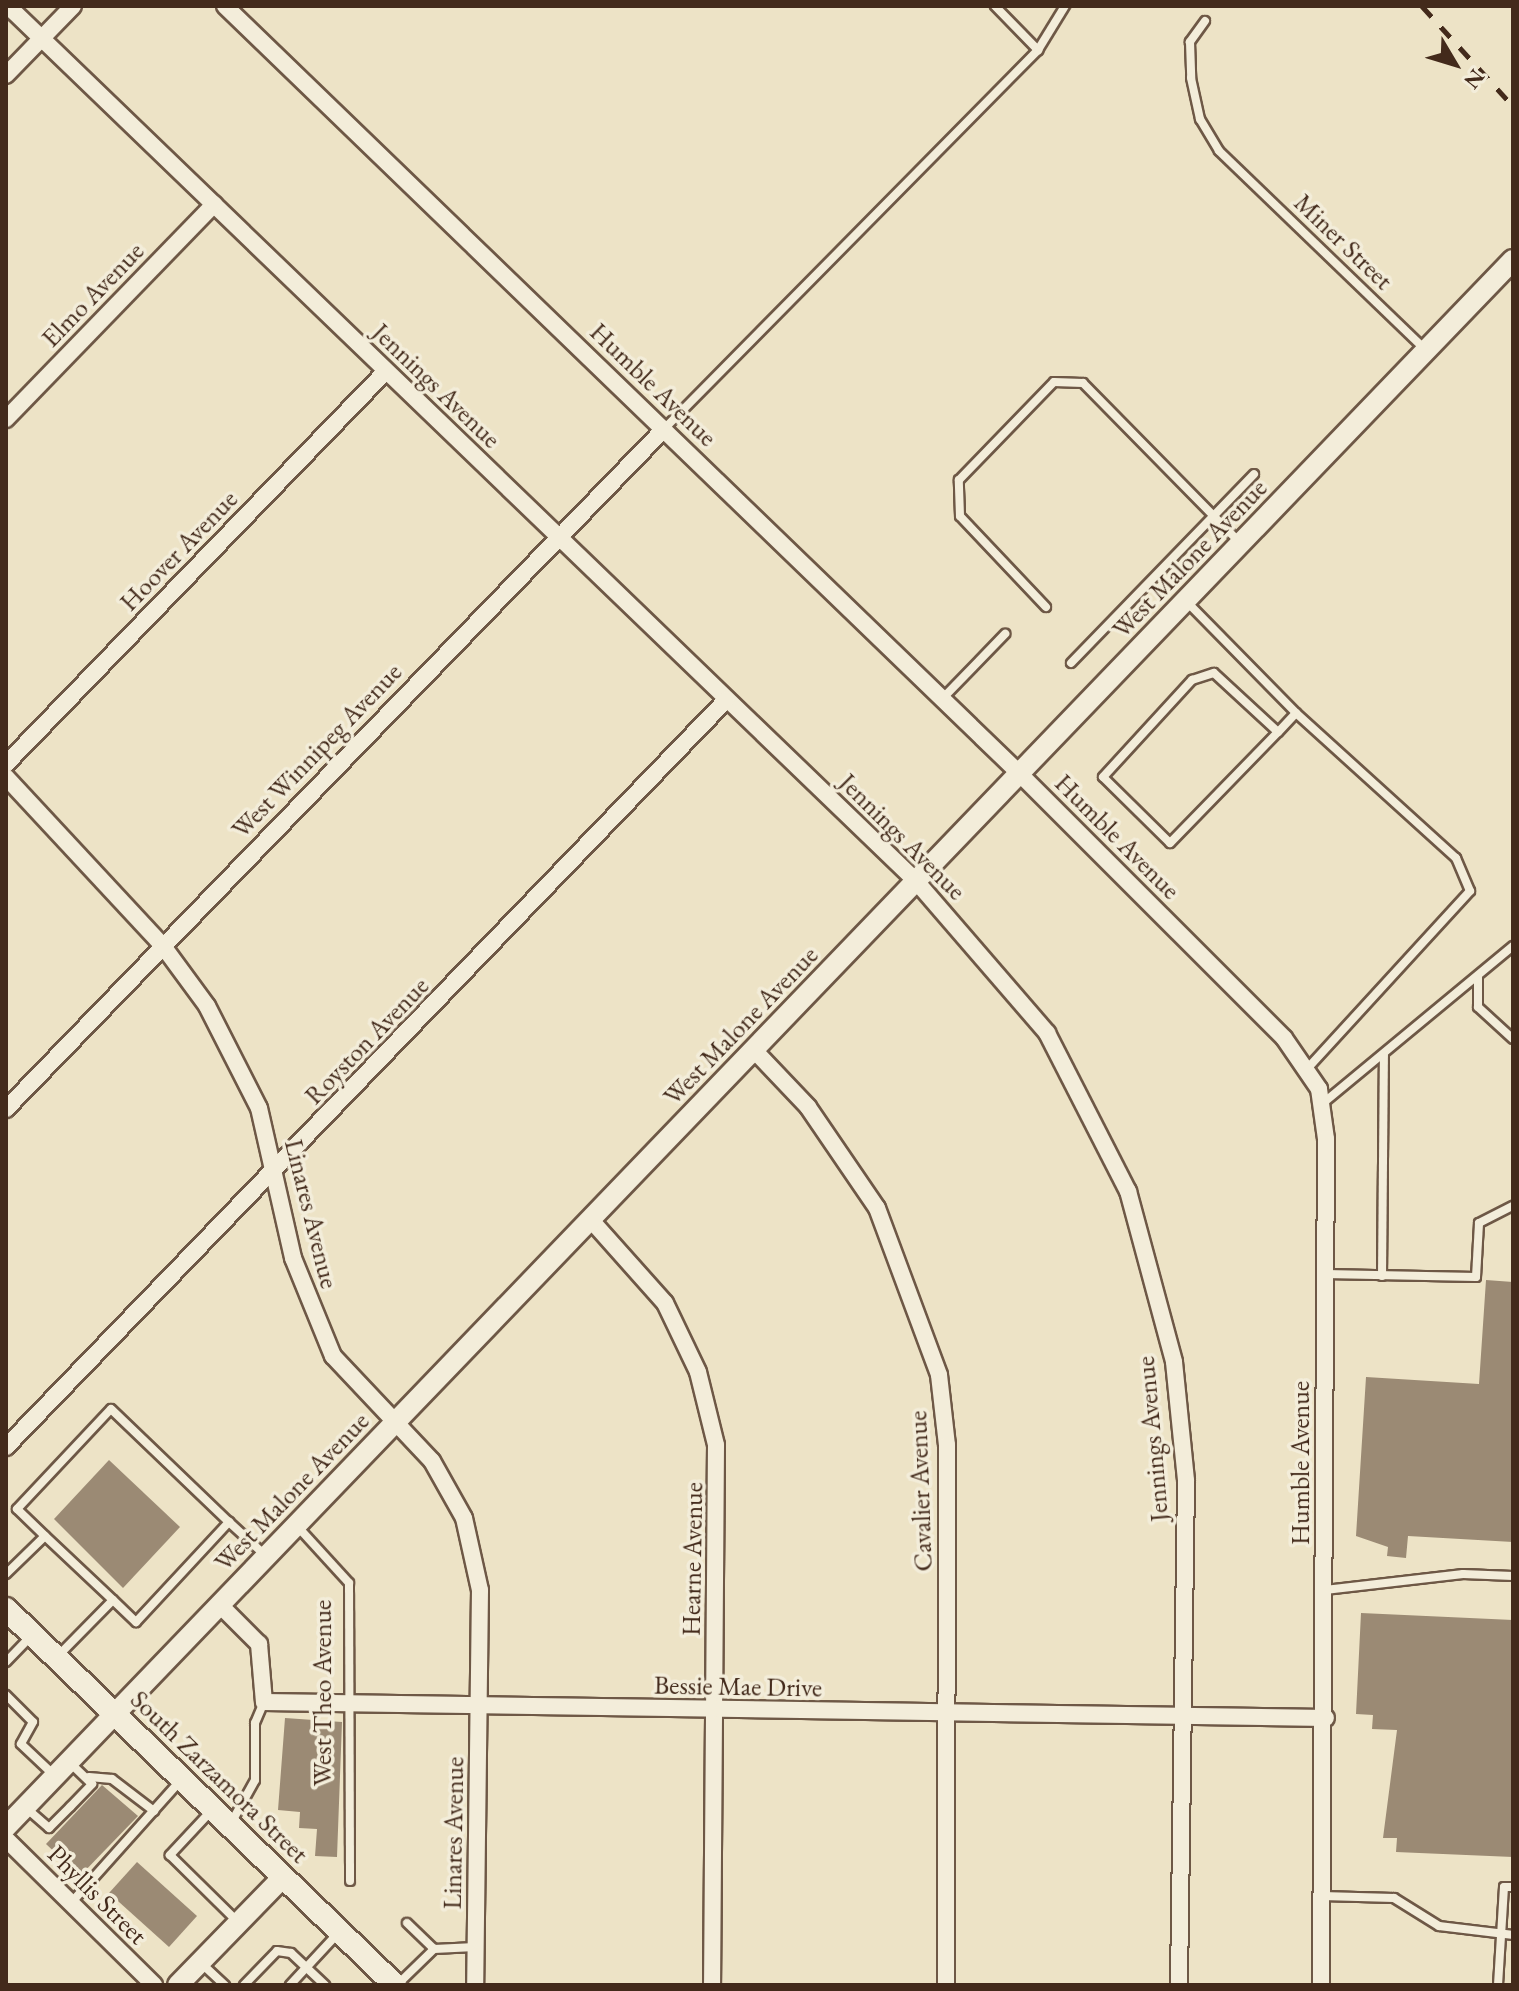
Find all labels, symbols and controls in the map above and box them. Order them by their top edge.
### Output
north arrow [1415,24,1495,104]
text: N [1457,63,1491,95]
street label: Miner Street [1287,187,1399,297]
street label: Elmo Avenue [35,236,151,354]
street label: Jennings Avenue [365,317,507,455]
street label: Humble Avenue [583,317,723,453]
street label: West Malone Avenue [1106,473,1274,645]
street label: Hoover Avenue [114,484,244,618]
street label: West Winnipeg Avenue [225,657,409,845]
street label: Jennings Avenue [832,767,972,907]
street label: Humble Avenue [1048,768,1186,906]
street label: West Malone Avenue [657,940,825,1112]
street label: Royston Avenue [298,971,436,1111]
street label: Linares Avenue [277,1136,345,1292]
street label: Jennings Avenue [1130,1355,1176,1523]
street label: Humble Avenue [1285,1381,1317,1545]
street label: West Malone Avenue [208,1406,376,1578]
street label: Cavalier Avenue [903,1410,939,1572]
street label: Hearne Avenue [676,1482,710,1636]
street label: West Theo Avenue [307,1600,339,1786]
street label: Bessie Mae Drive [654,1670,822,1704]
street label: South Zarzamora Street [124,1684,314,1870]
street label: Linares Avenue [437,1756,471,1910]
street label: Phyllis Street [41,1839,153,1951]

